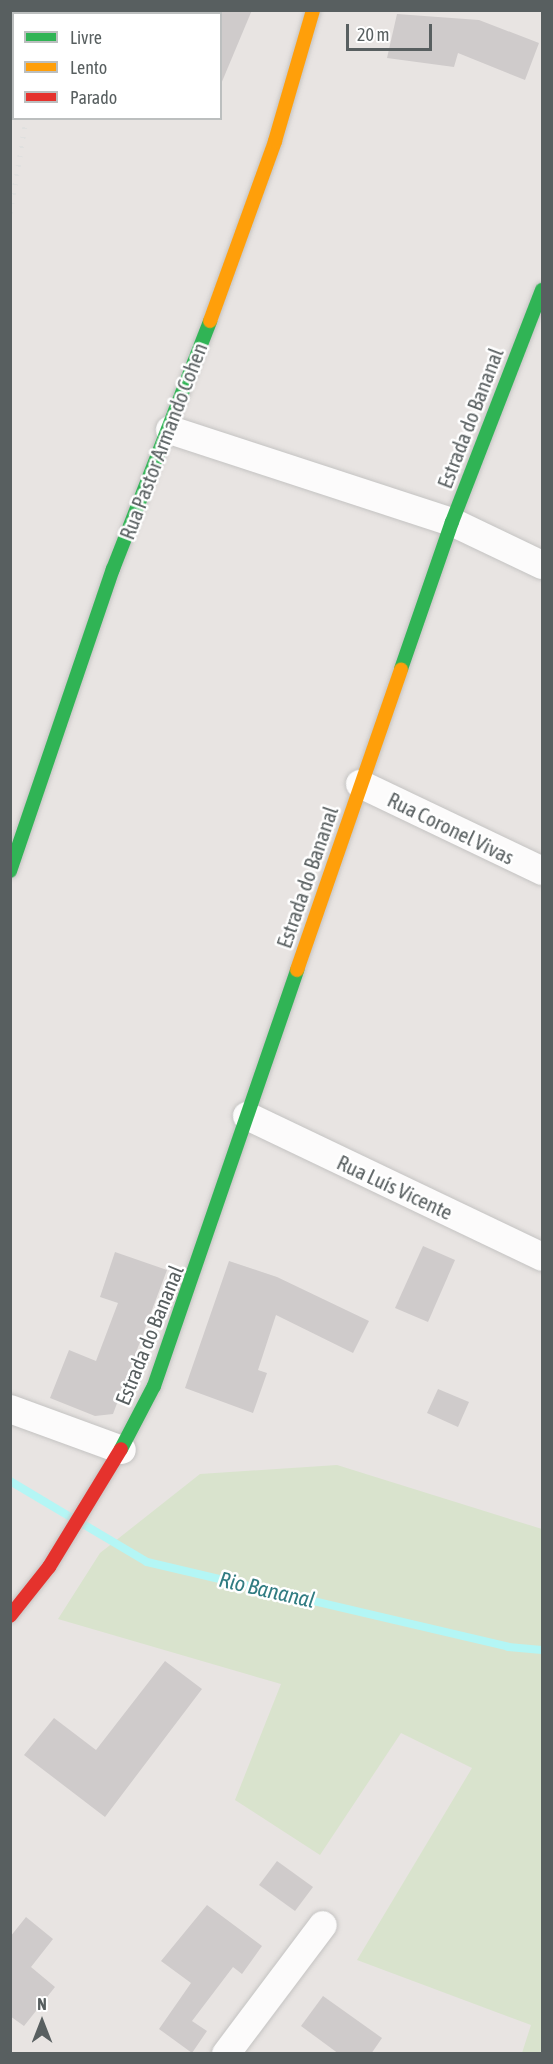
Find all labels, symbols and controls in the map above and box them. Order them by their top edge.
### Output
legend [12,12,222,120]
scale bar [349,12,434,50]
text: 20 m [357,24,389,45]
text: Livre [70,27,102,48]
text: Lento [70,57,107,78]
text: Parado [70,87,117,108]
street label: Rua Pastor Armando Cohen [114,339,212,543]
street label: Estrada do Bananal [432,344,508,492]
street label: Rua Coronel Vivas [384,787,518,869]
street label: Estrada do Bananal [271,803,343,951]
street label: Rua Luís Vicente [333,1149,457,1225]
street label: Estrada do Bananal [110,1261,188,1409]
water label: Rio Bananal [216,1566,318,1614]
north arrow [12,1992,72,2052]
text: N [37,1995,47,2013]

